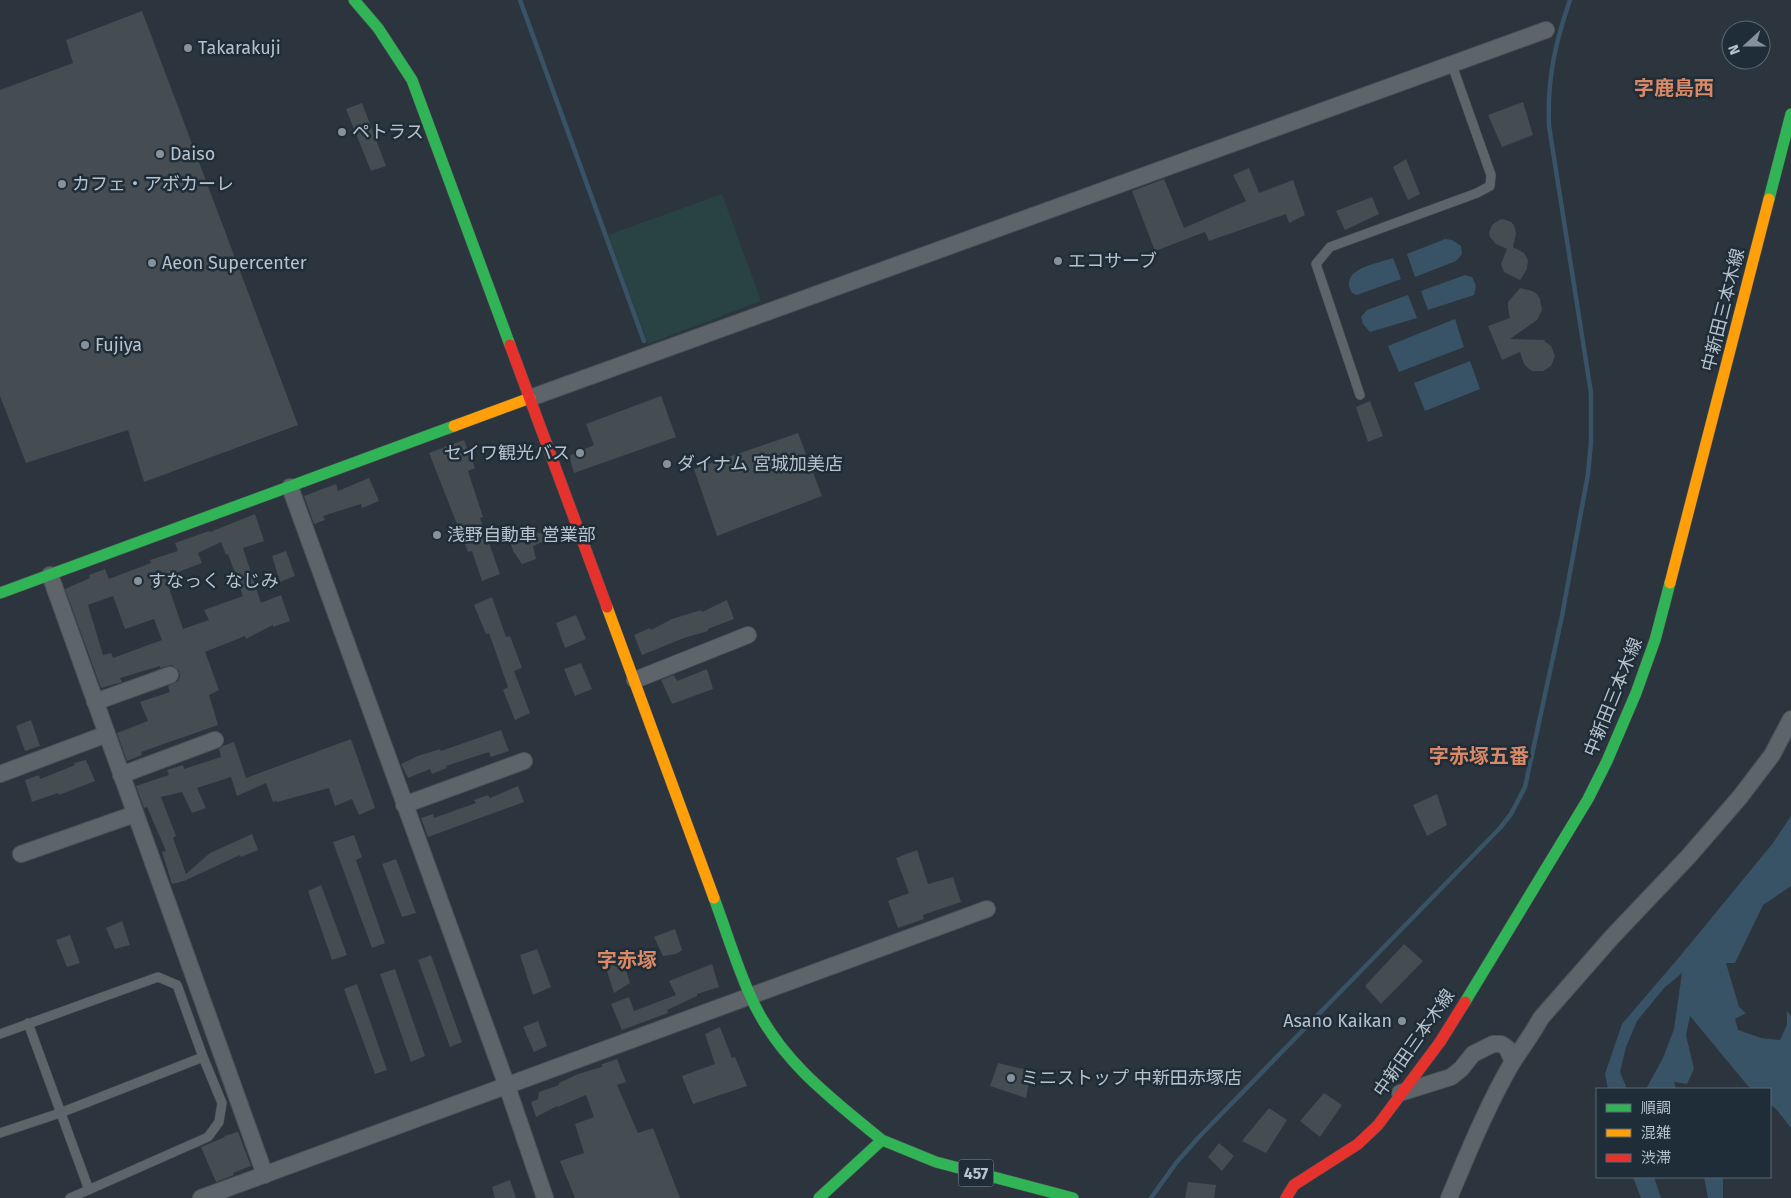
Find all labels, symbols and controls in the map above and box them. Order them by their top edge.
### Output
north arrow [1721,20,1771,70]
place label: Takarakuji [198,37,281,59]
marker: Takarakuji [182,42,194,54]
text: N [1725,42,1744,57]
district label: 字鹿島西 [1634,76,1714,100]
place label: ペトラス [352,121,424,143]
marker: ペトラス [336,126,348,138]
place label: Daiso [170,143,215,165]
marker: Daiso [154,148,166,160]
place label: カフェ・アボカーレ [72,173,234,195]
marker: カフェ・アボカーレ [56,178,68,190]
street label: 中新田三本木線 [1697,246,1749,374]
place label: エコサーブ [1068,250,1157,272]
place label: Aeon Supercenter [162,252,307,274]
marker: エコサーブ [1052,255,1064,267]
marker: Aeon Supercenter [146,257,158,269]
place label: Fujiya [95,334,142,356]
marker: Fujiya [79,339,91,351]
place label: セイワ観光バス [444,442,570,464]
marker: セイワ観光バス [574,447,586,459]
place label: ダイナム 宮城加美店 [677,453,843,475]
marker: ダイナム 宮城加美店 [661,458,673,470]
place label: 浅野自動車 営業部 [447,524,596,546]
marker: 浅野自動車 営業部 [431,529,443,541]
place label: すなっく なじみ [148,570,279,592]
marker: すなっく なじみ [132,575,144,587]
street label: 中新田三本木線 [1579,634,1647,760]
district label: 字赤塚五番 [1429,744,1529,768]
district label: 字赤塚 [597,948,657,972]
street label: 中新田三本木線 [1369,985,1459,1101]
place label: Asano Kaikan [1283,1010,1392,1032]
marker: Asano Kaikan [1396,1015,1408,1027]
place label: ミニストップ 中新田赤塚店 [1021,1067,1242,1089]
marker: ミニストップ 中新田赤塚店 [1005,1072,1017,1084]
legend [1596,1088,1771,1178]
text: 順調 [1641,1099,1671,1117]
text: 混雑 [1641,1124,1671,1142]
text: 渋滞 [1641,1149,1671,1167]
road number: 457 [958,1160,994,1186]

